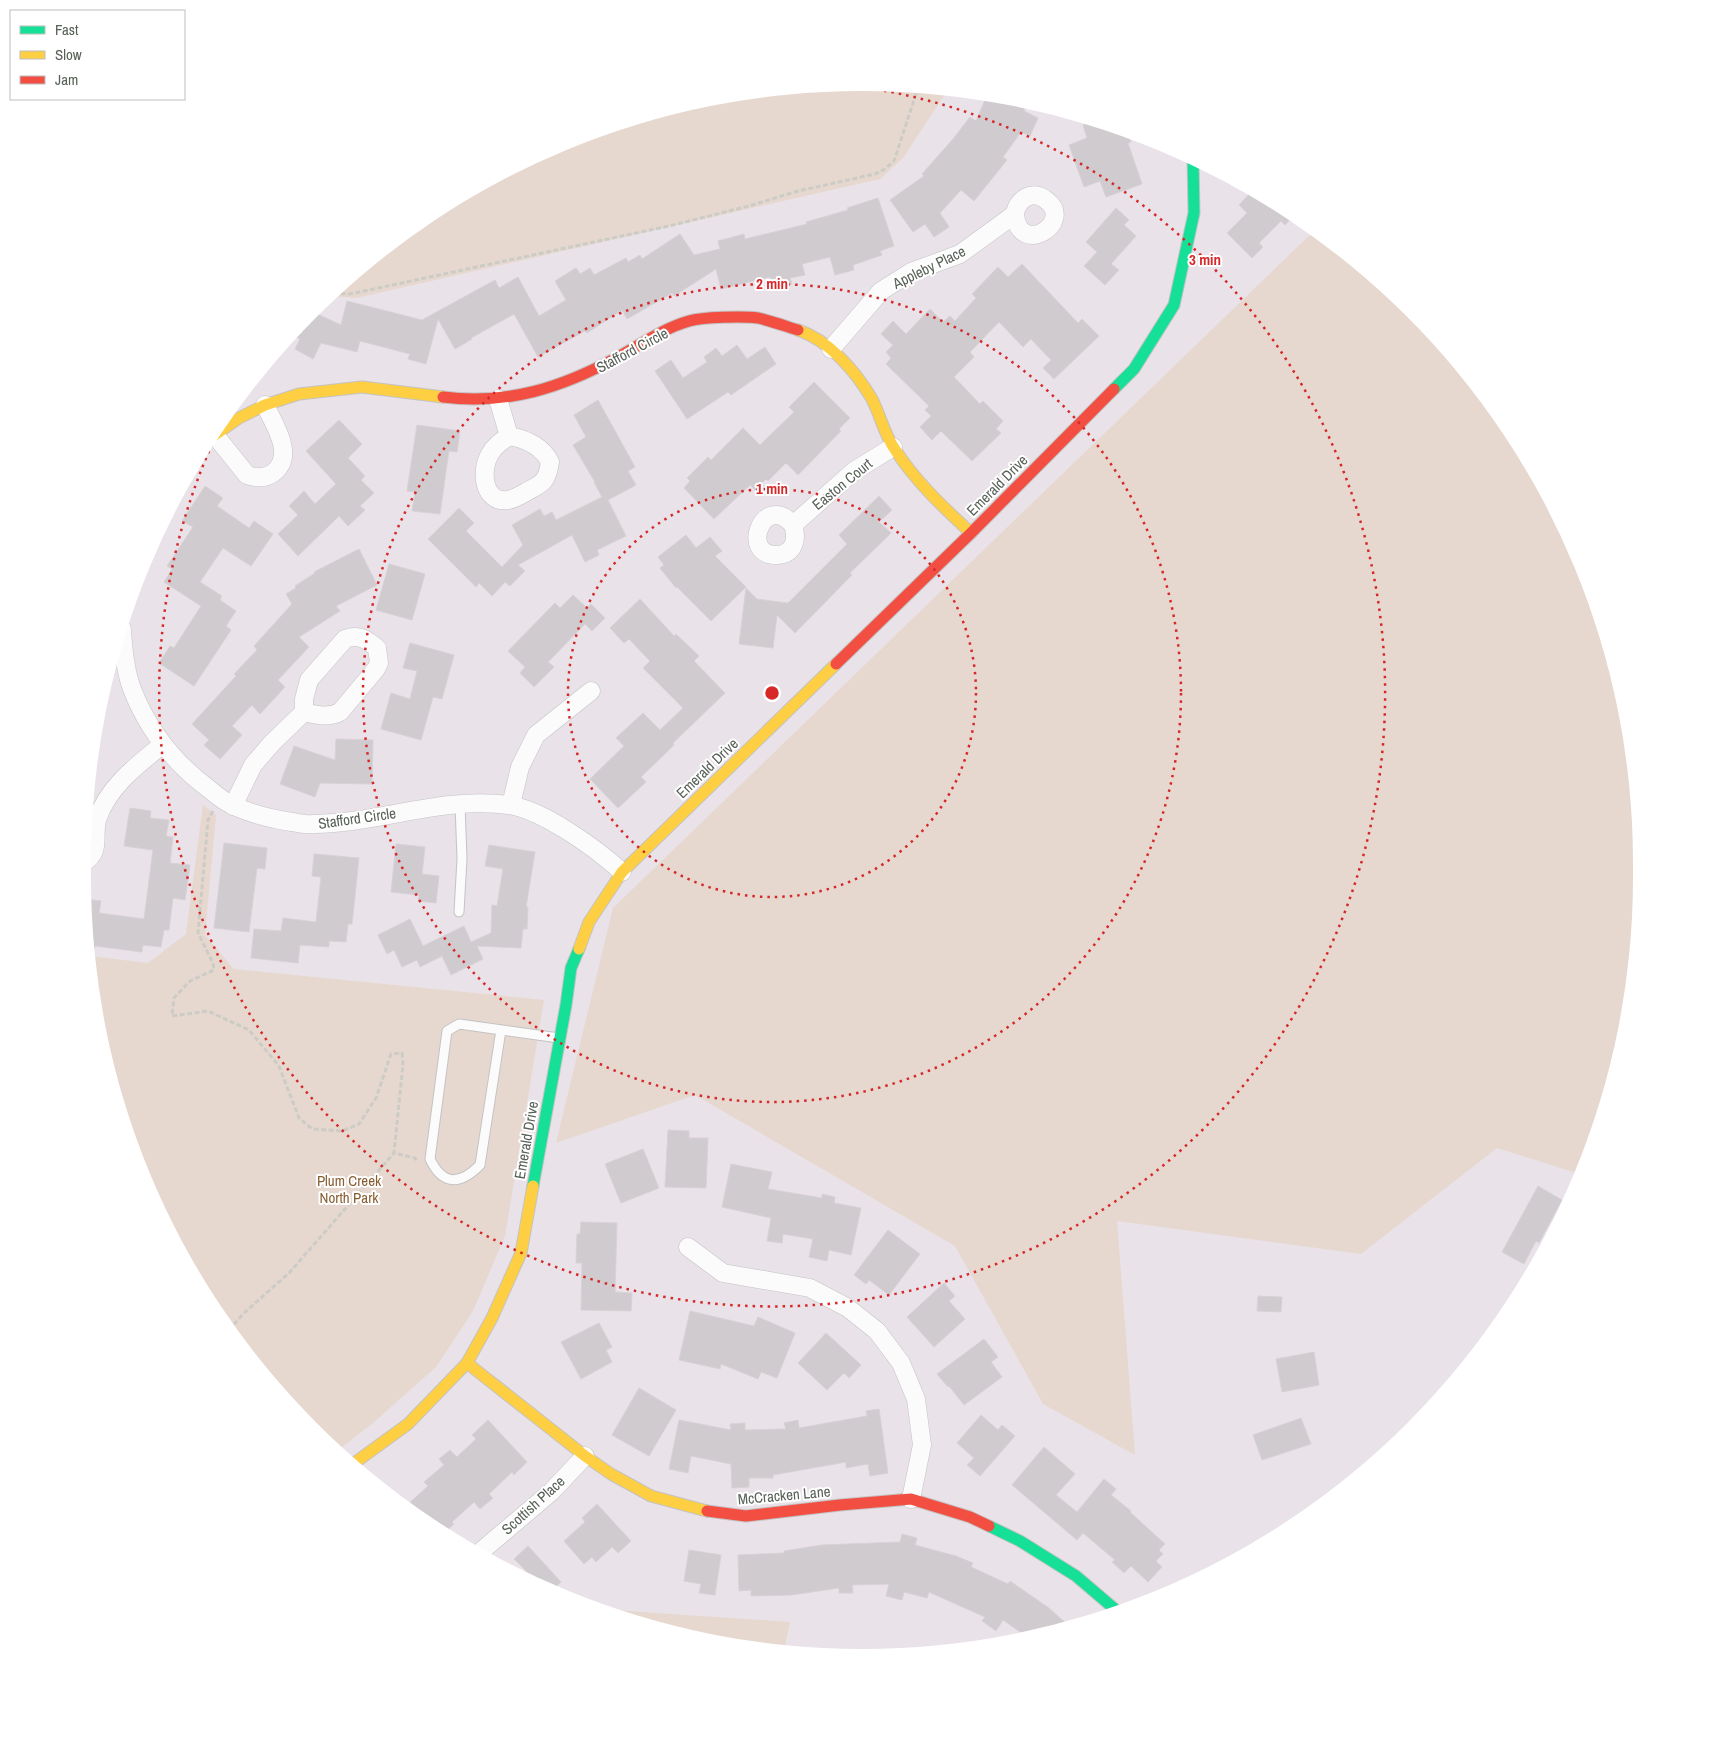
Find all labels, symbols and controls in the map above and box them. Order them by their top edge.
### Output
legend [10,10,185,100]
text: Fast [55,19,79,40]
text: Slow [55,44,82,65]
text: Jam [55,69,78,90]
street label: Appleby Place [888,240,969,294]
text: 3 min [1189,249,1221,270]
text: 2 min [756,273,788,294]
street label: Stafford Circle [592,322,672,378]
street label: Emerald Drive [962,450,1032,520]
street label: Easton Court [807,453,877,515]
text: 1 min [756,478,788,499]
centre of rings [763,684,781,702]
street label: Emerald Drive [671,733,743,803]
street label: Stafford Circle [317,802,397,834]
street label: Emerald Drive [509,1099,543,1181]
park label: Plum Creek North Park [317,1170,382,1208]
street label: Scottish Place [497,1471,569,1539]
street label: McCracken Lane [737,1480,831,1510]

